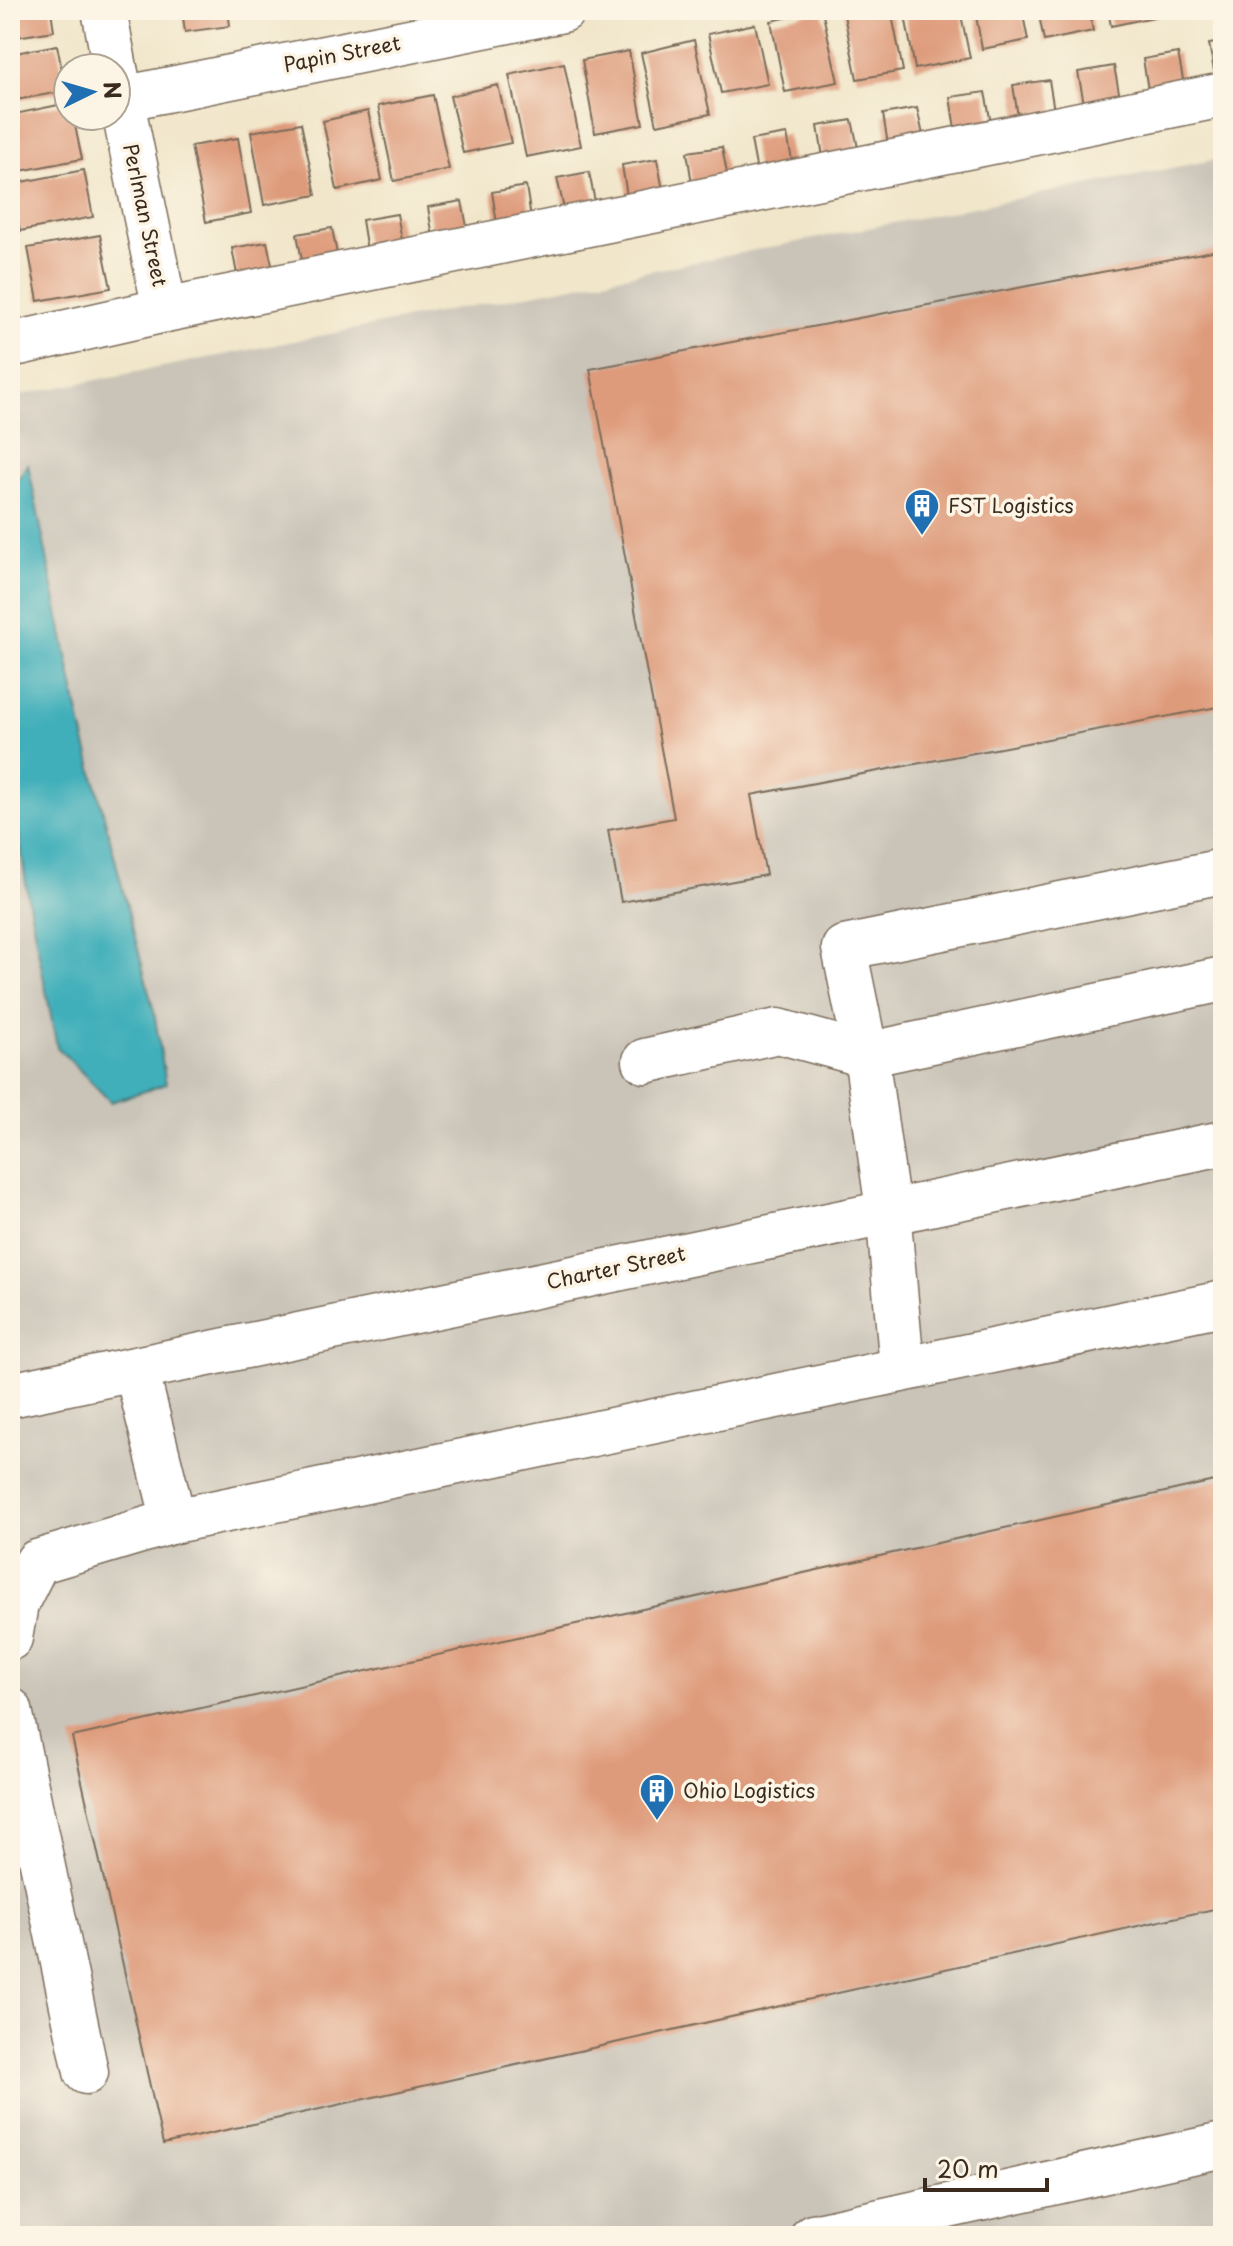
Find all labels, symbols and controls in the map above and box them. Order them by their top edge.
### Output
street label: Papin Street [281,27,403,79]
north arrow [52,52,132,132]
text: N [96,80,131,100]
street label: Perlman Street [116,141,176,289]
building icon: FST Logistics [903,487,941,537]
place label: FST Logistics [948,490,1074,520]
street label: Charter Street [544,1238,688,1296]
building icon: Ohio Logistics [638,1772,676,1822]
place label: Ohio Logistics [683,1775,815,1805]
scale bar [925,2142,1047,2192]
text: 20 m [937,2150,999,2186]

